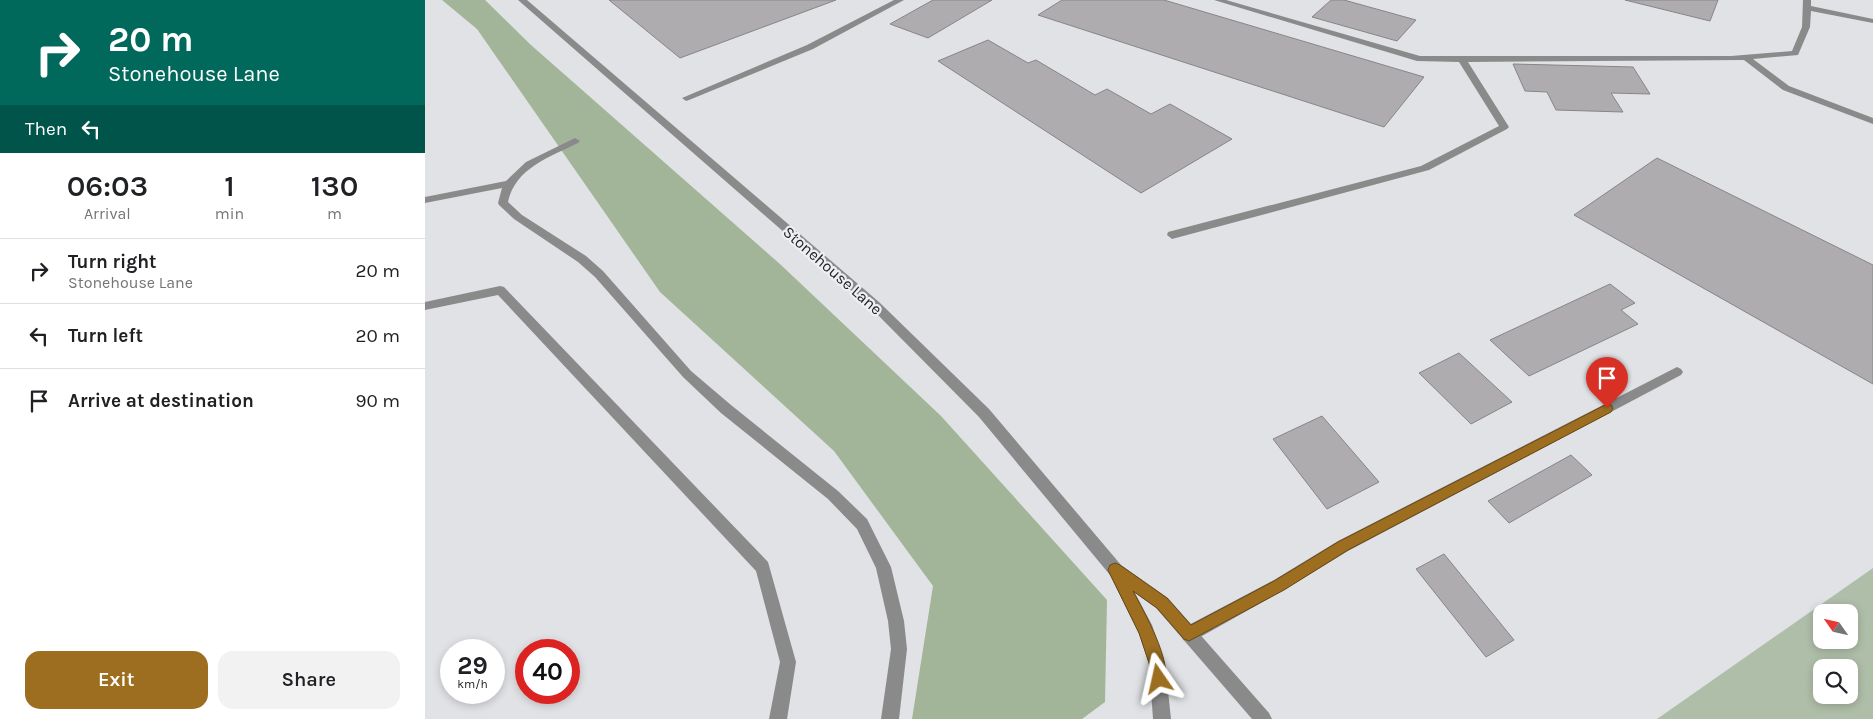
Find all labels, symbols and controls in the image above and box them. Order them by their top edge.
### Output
text: 20 m [108,19,193,60]
icon: right [25,20,90,85]
text: Stonehouse Lane [108,61,280,87]
icon: left [77,115,105,143]
text: Then [25,118,67,140]
text: 06:03 [67,168,148,204]
text: 1 [224,168,235,204]
text: 130 [311,168,358,204]
text: Arrival [84,204,131,223]
text: min [215,204,244,223]
text: m [327,204,342,223]
street label: Stonehouse Lane [779,222,886,319]
text: Turn right [68,251,157,273]
icon: right [25,257,53,285]
text: 20 m [355,260,400,282]
text: Stonehouse Lane [68,273,193,292]
icon: left [25,322,53,350]
text: Turn left [68,325,143,347]
text: 20 m [355,325,400,347]
pin [1586,357,1628,408]
icon: arrive [1593,364,1621,392]
icon: arrive [25,387,53,415]
text: Arrive at destination [68,390,254,412]
text: 90 m [355,390,400,412]
north arrow [1813,604,1857,649]
map controls [1813,604,1858,704]
speed limit sign: 40 [515,639,580,704]
button: Exit [25,651,208,709]
button: Share [218,651,400,709]
text: 29 [457,651,488,680]
position arrow [1132,652,1184,704]
button: search [1813,659,1858,704]
text: km/h [457,677,488,691]

